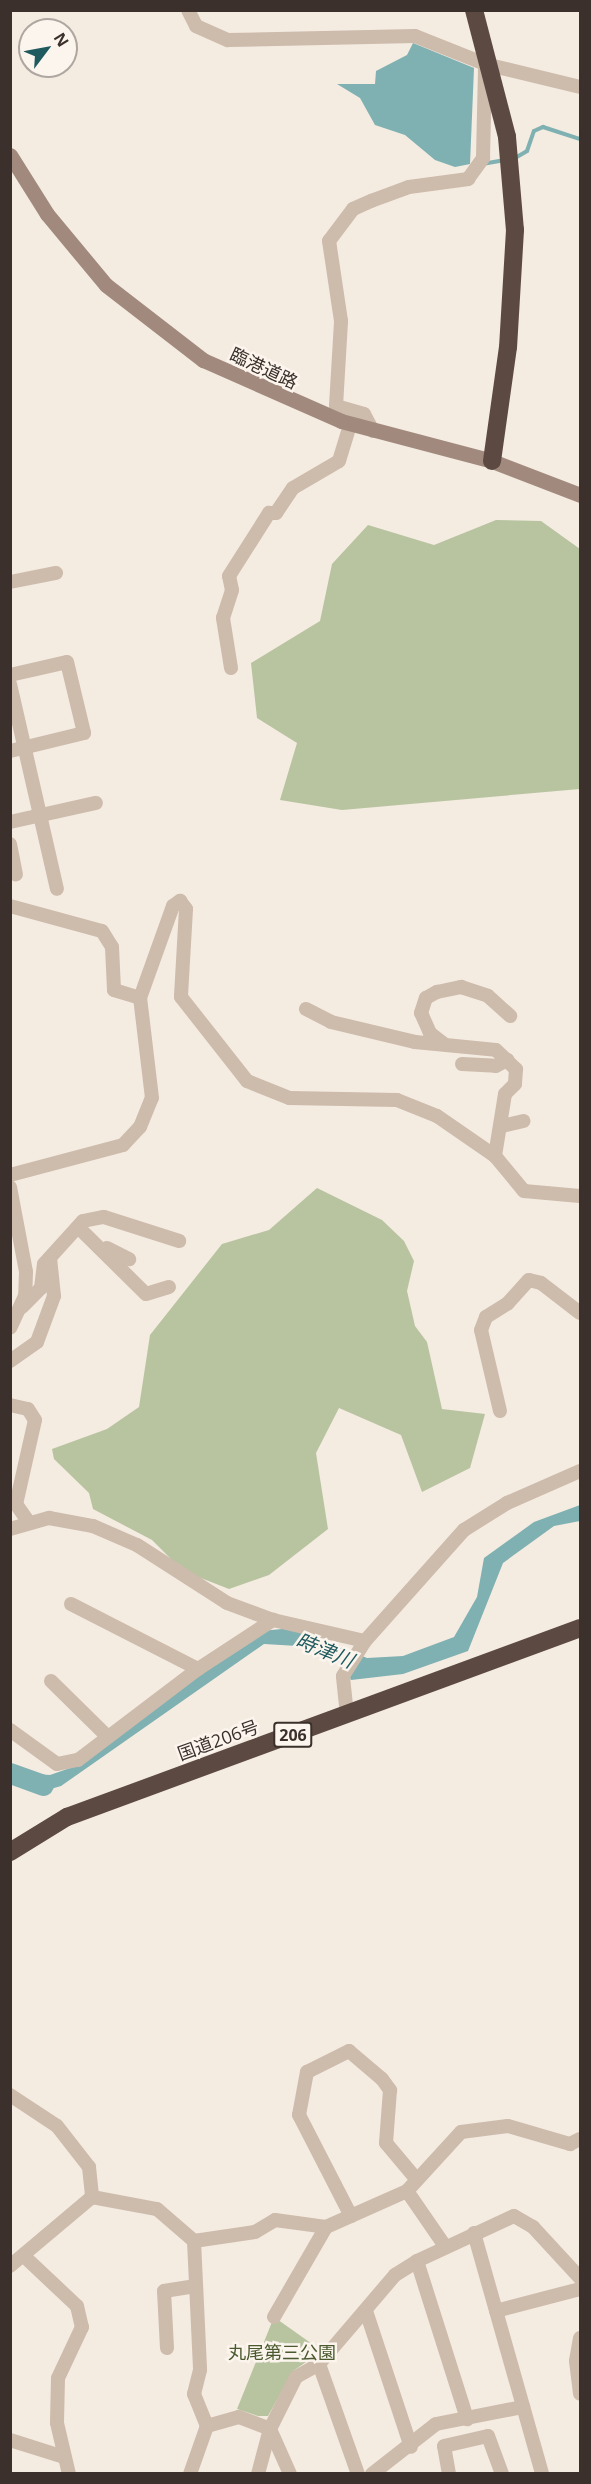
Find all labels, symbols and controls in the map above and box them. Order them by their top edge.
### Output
north arrow [18,18,78,78]
text: N [49,28,74,51]
street label: 臨港道路 [227,343,301,393]
water label: 時津川 [293,1628,357,1672]
street label: 国道206号 [174,1715,262,1765]
road number: 206 [272,1722,314,1748]
park label: 丸尾第三公園 [228,2341,336,2363]

